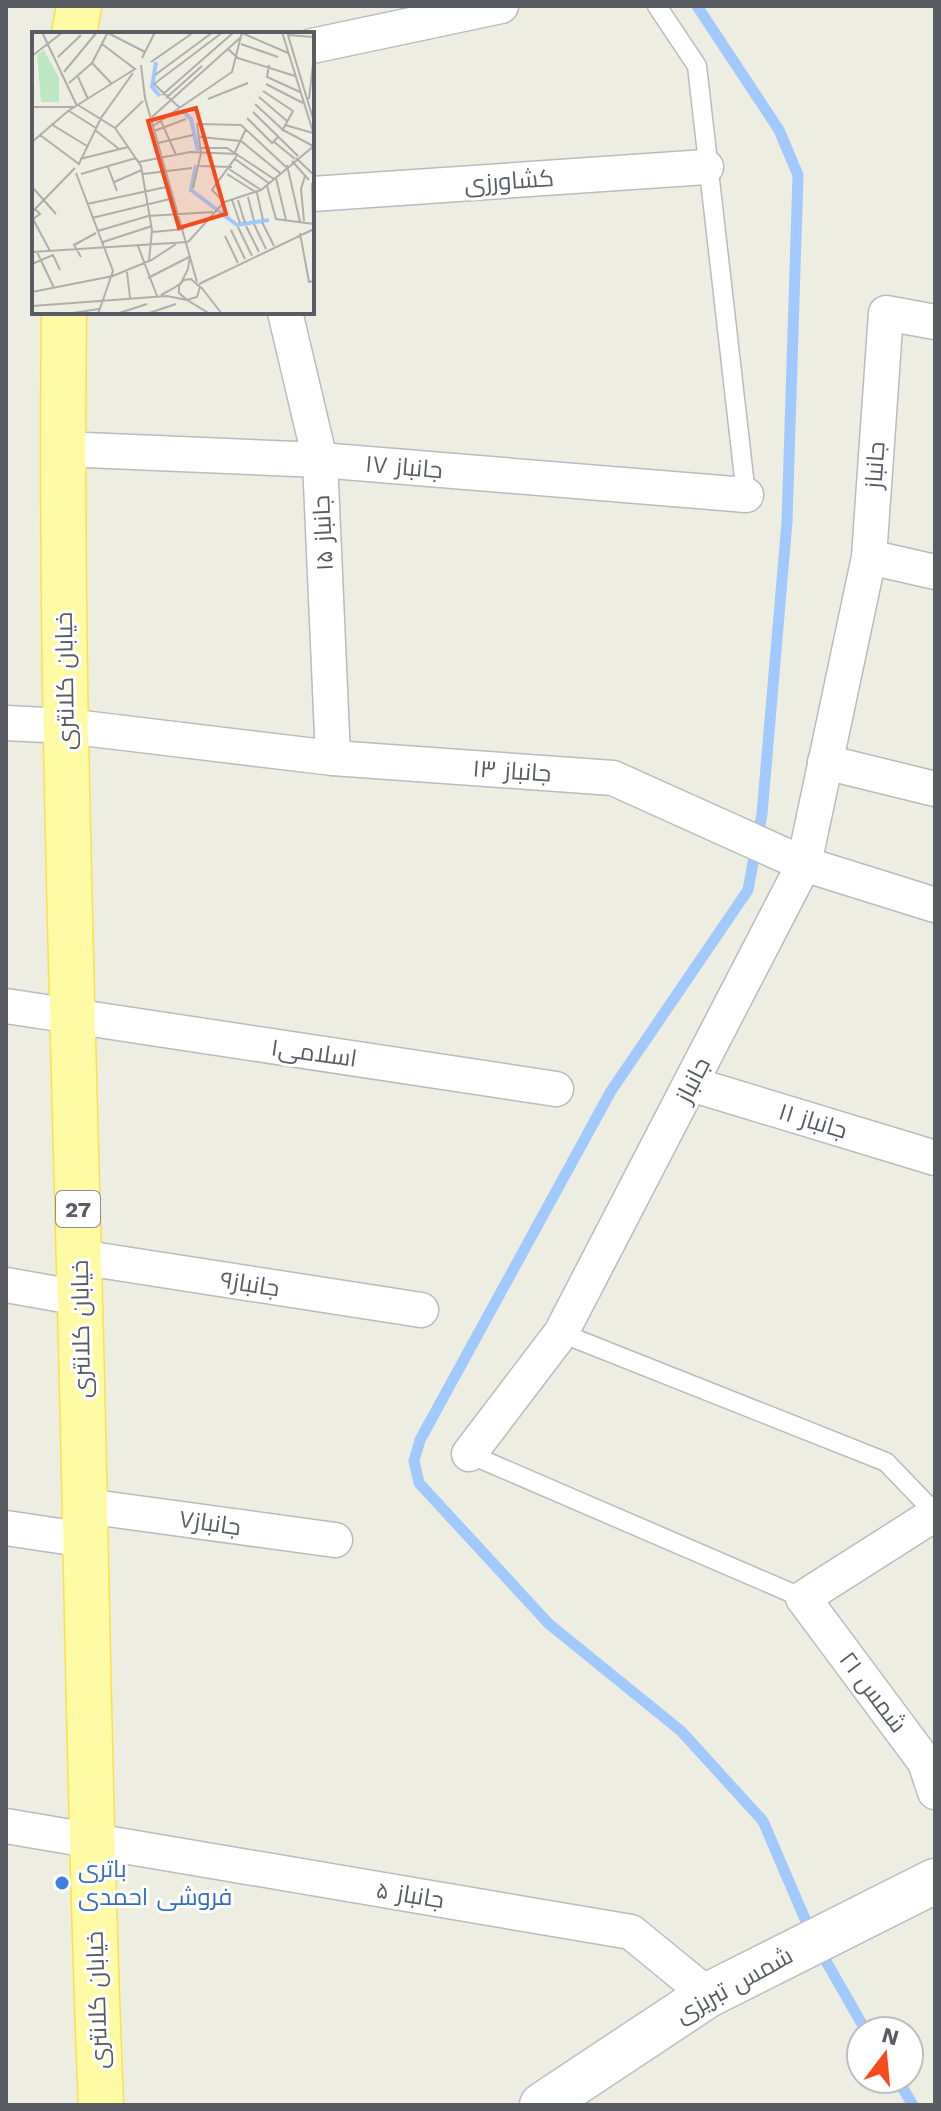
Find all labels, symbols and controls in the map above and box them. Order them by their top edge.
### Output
inset map [32,32,314,314]
street label: کشاورزی [463,164,555,198]
street label: جانباز [859,440,891,492]
street label: جانباز ۱۷ [364,450,444,484]
street label: جانباز ۱۵ [307,494,339,572]
street label: خیابان کلانتری [50,612,80,750]
street label: جانباز ۱۳ [472,754,552,788]
street label: اسلامی۱ [269,1033,359,1073]
street label: جانباز [669,1053,716,1109]
street label: جانباز ۱۱ [775,1097,851,1145]
road number: 27 [56,1191,100,1227]
street label: خیابان کلانتری [66,1260,96,1398]
street label: جانباز۹ [218,1266,282,1302]
street label: جانباز۷ [177,1505,243,1541]
street label: شمس ۲۱ [833,1646,913,1738]
place label: باتری فروشی احمدی [78,1855,232,1911]
marker: باتری فروشی احمدی [53,1874,71,1892]
street label: جانباز ۵ [374,1876,446,1914]
street label: خیابان کلانتری [81,1930,113,2070]
street label: شمس تبریزی [670,1941,798,2029]
north arrow [845,2015,925,2095]
text: N [879,2022,902,2051]

